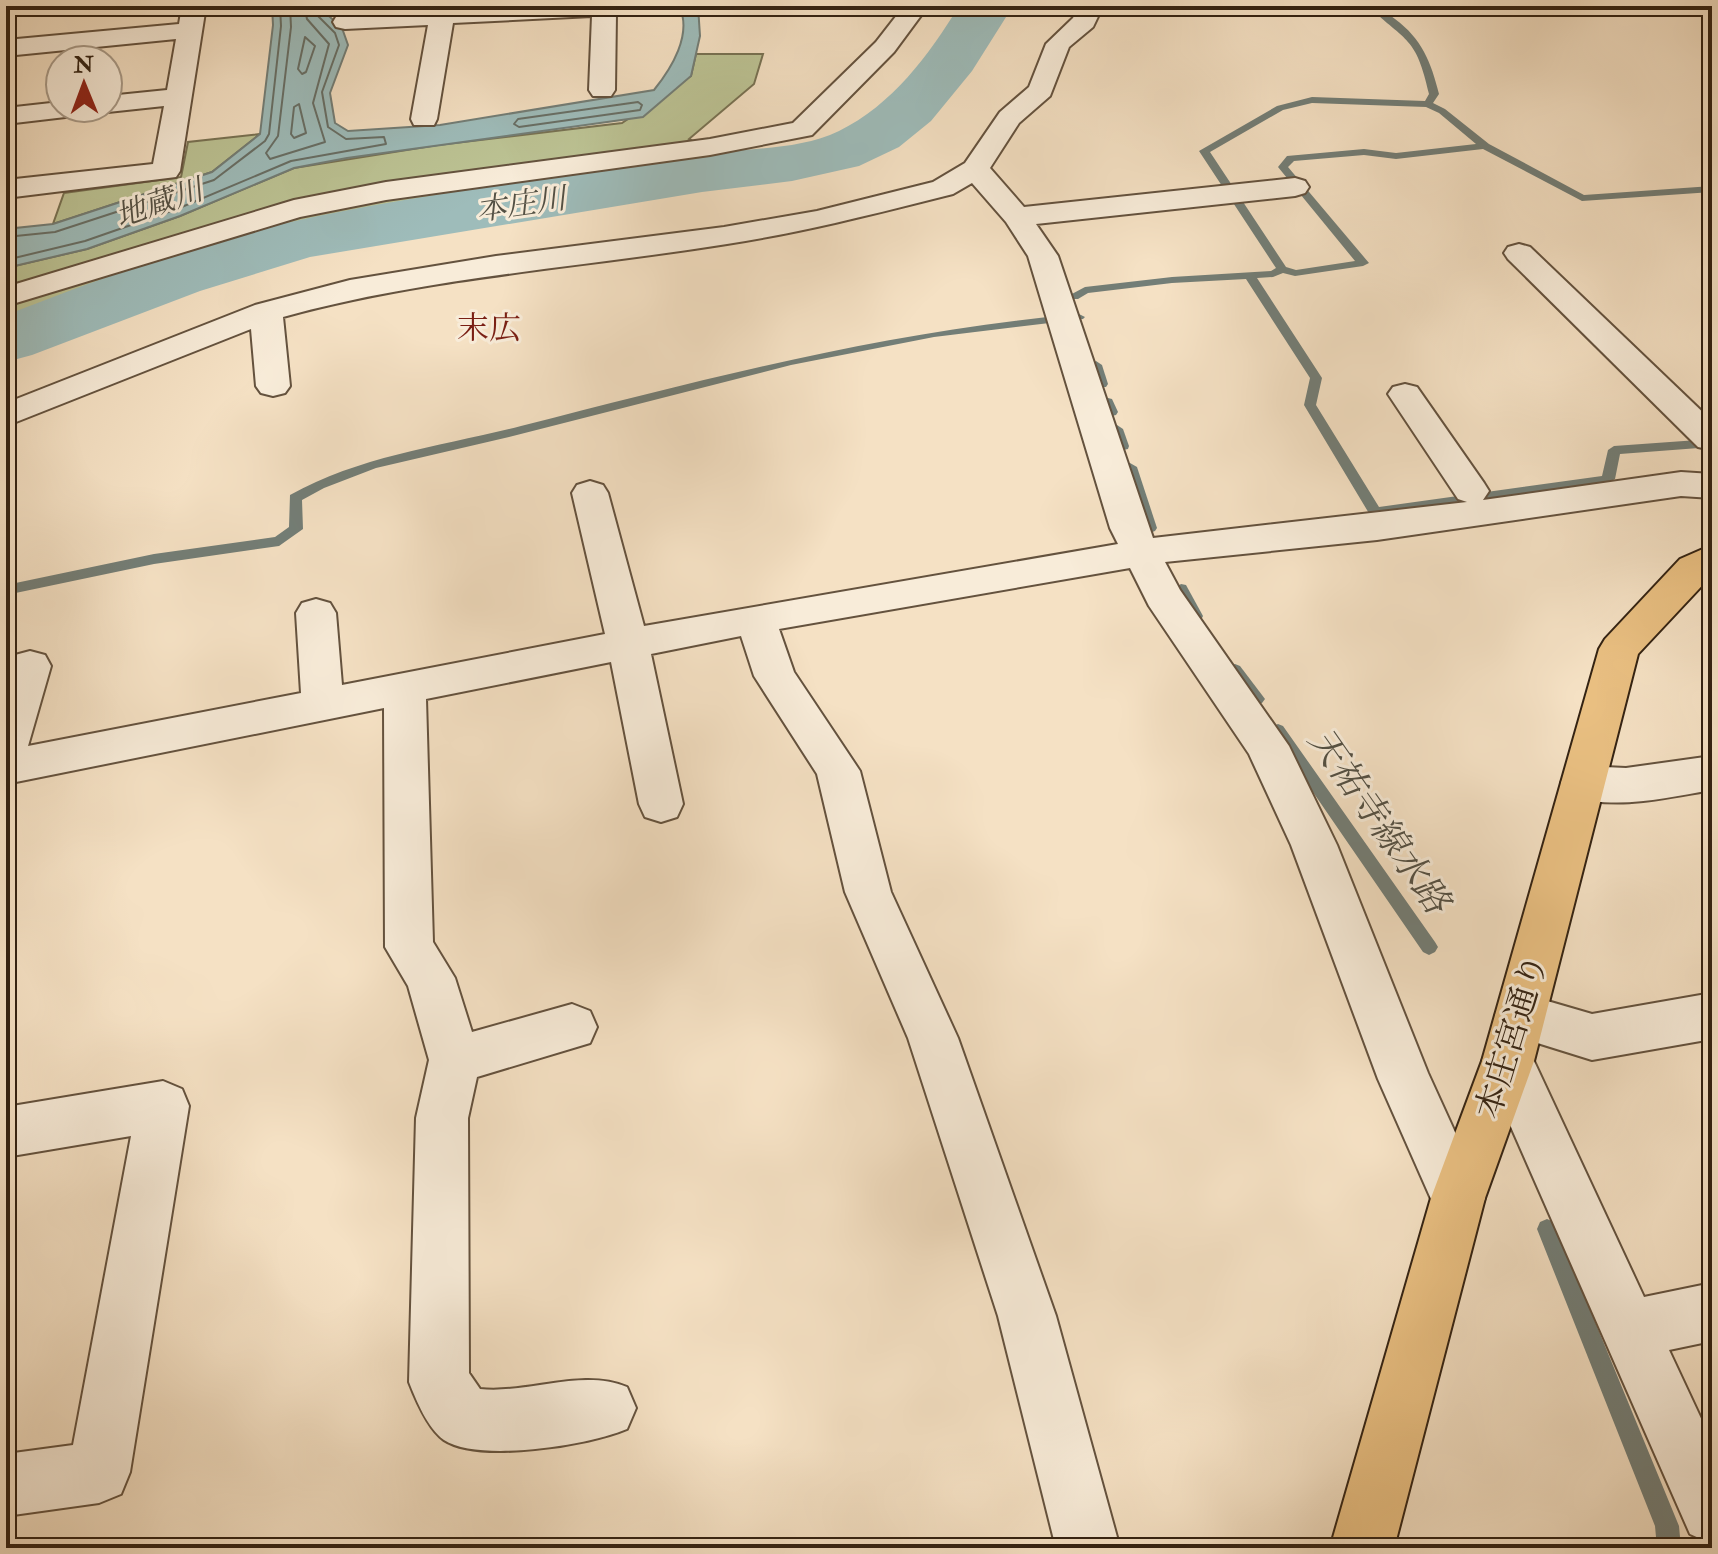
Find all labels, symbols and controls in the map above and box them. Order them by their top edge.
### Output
north arrow [44,44,124,124]
text: N [73,51,94,79]
water label: 地蔵川 [111,170,211,236]
water label: 本庄川 [474,179,571,229]
district label: 末広 [457,309,521,349]
water label: 天祐寺線水路 [1298,719,1461,925]
street label: 本庄宮通り [1467,949,1558,1124]

